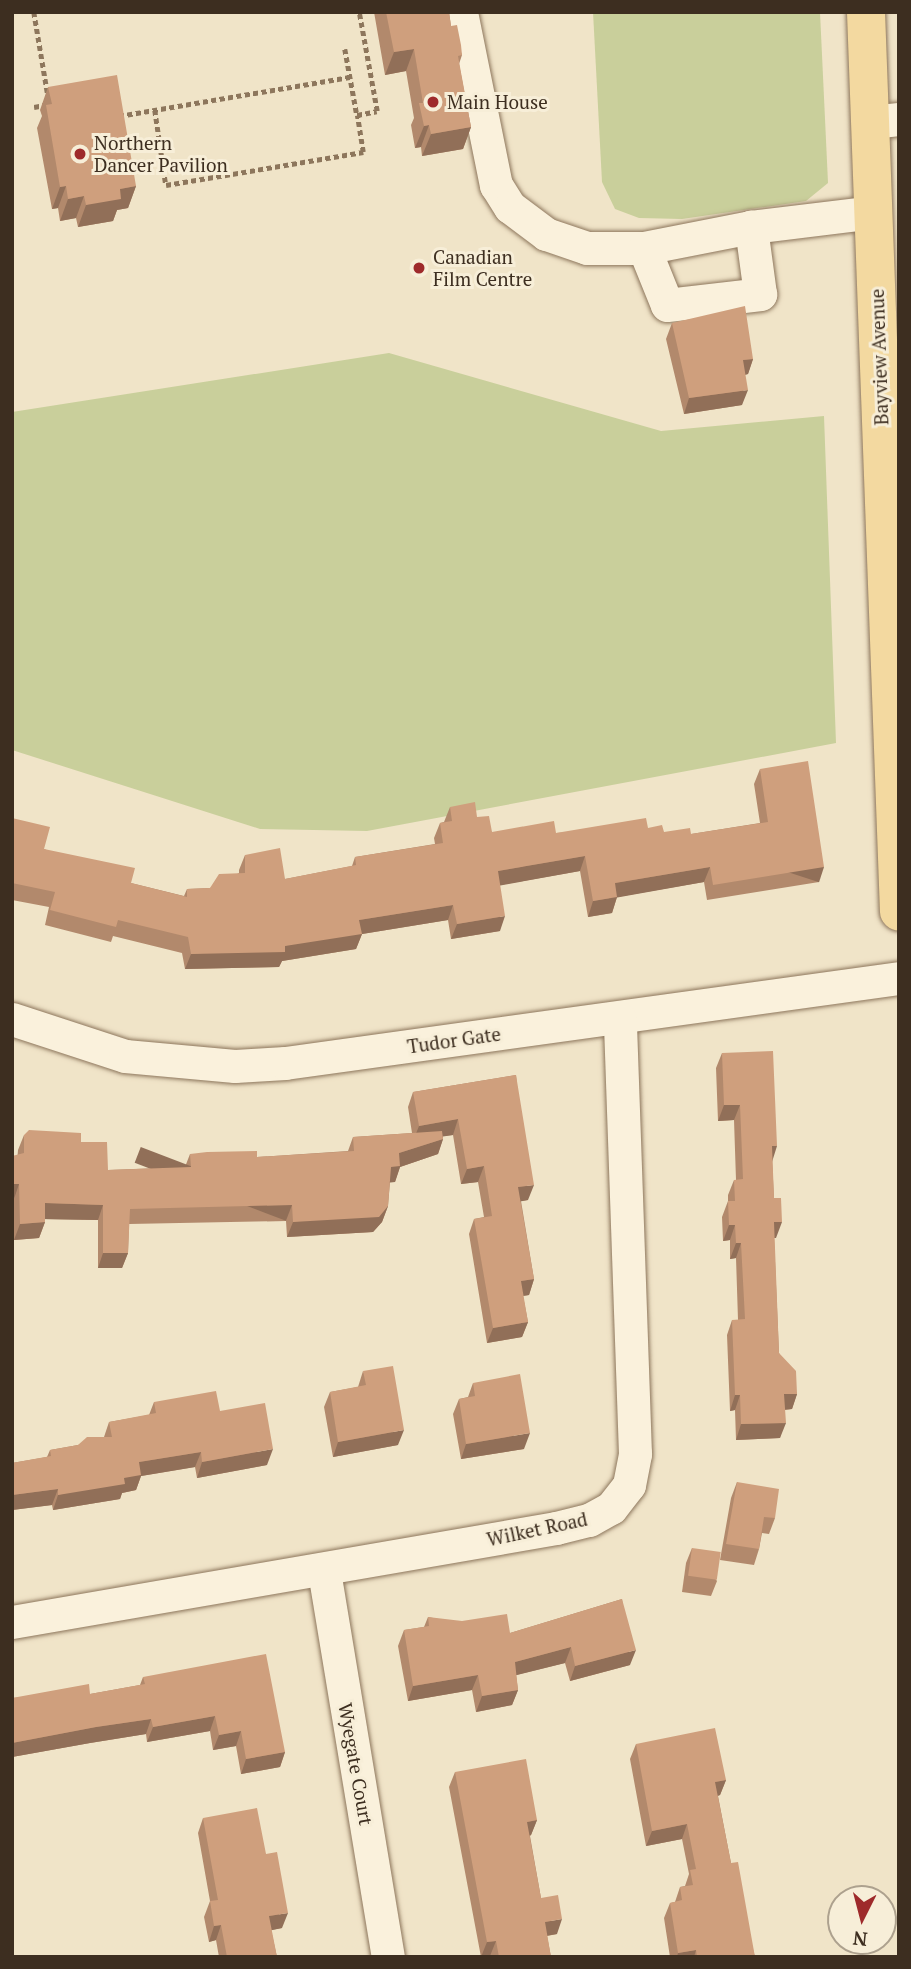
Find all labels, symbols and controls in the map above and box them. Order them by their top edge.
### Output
place label: Main House [447,91,548,113]
marker: Main House [425,94,441,110]
place label: Northern Dancer Pavilion [94,132,228,176]
marker: Northern Dancer Pavilion [72,146,88,162]
place label: Canadian Film Centre [433,246,532,290]
marker: Canadian Film Centre [411,260,427,276]
street label: Bayview Avenue [865,288,893,426]
street label: Tudor Gate [406,1022,502,1058]
street label: Wilket Road [485,1507,589,1551]
street label: Wyegate Court [334,1701,378,1827]
north arrow [827,1885,897,1955]
text: N [851,1926,868,1953]

